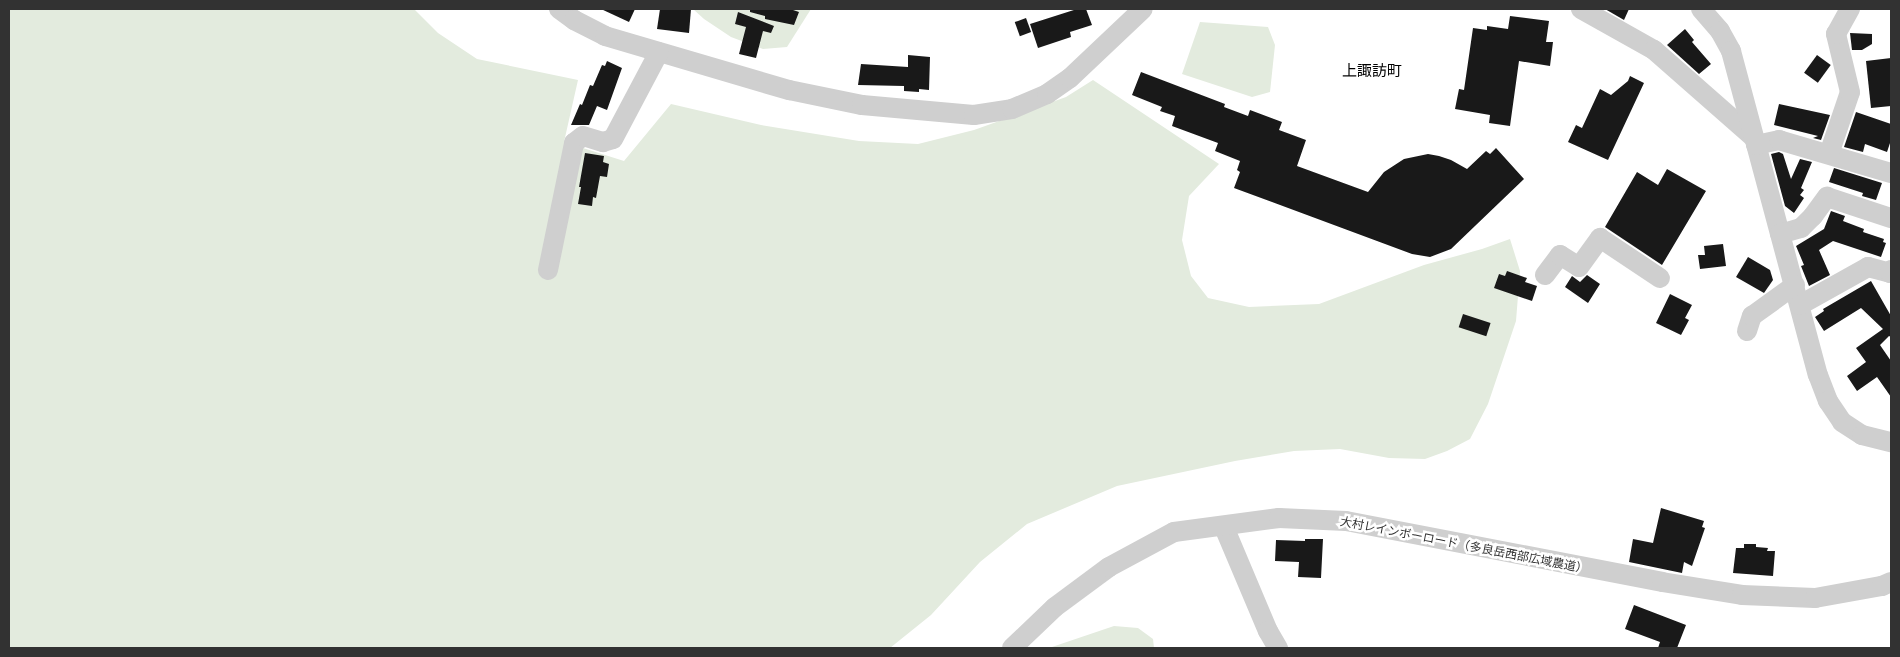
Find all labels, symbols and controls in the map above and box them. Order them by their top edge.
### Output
district label: 上諏訪町 [1342,62,1402,80]
street label: 大村レインボーロード（多良岳西部広域農道） [1339,514,1589,576]

